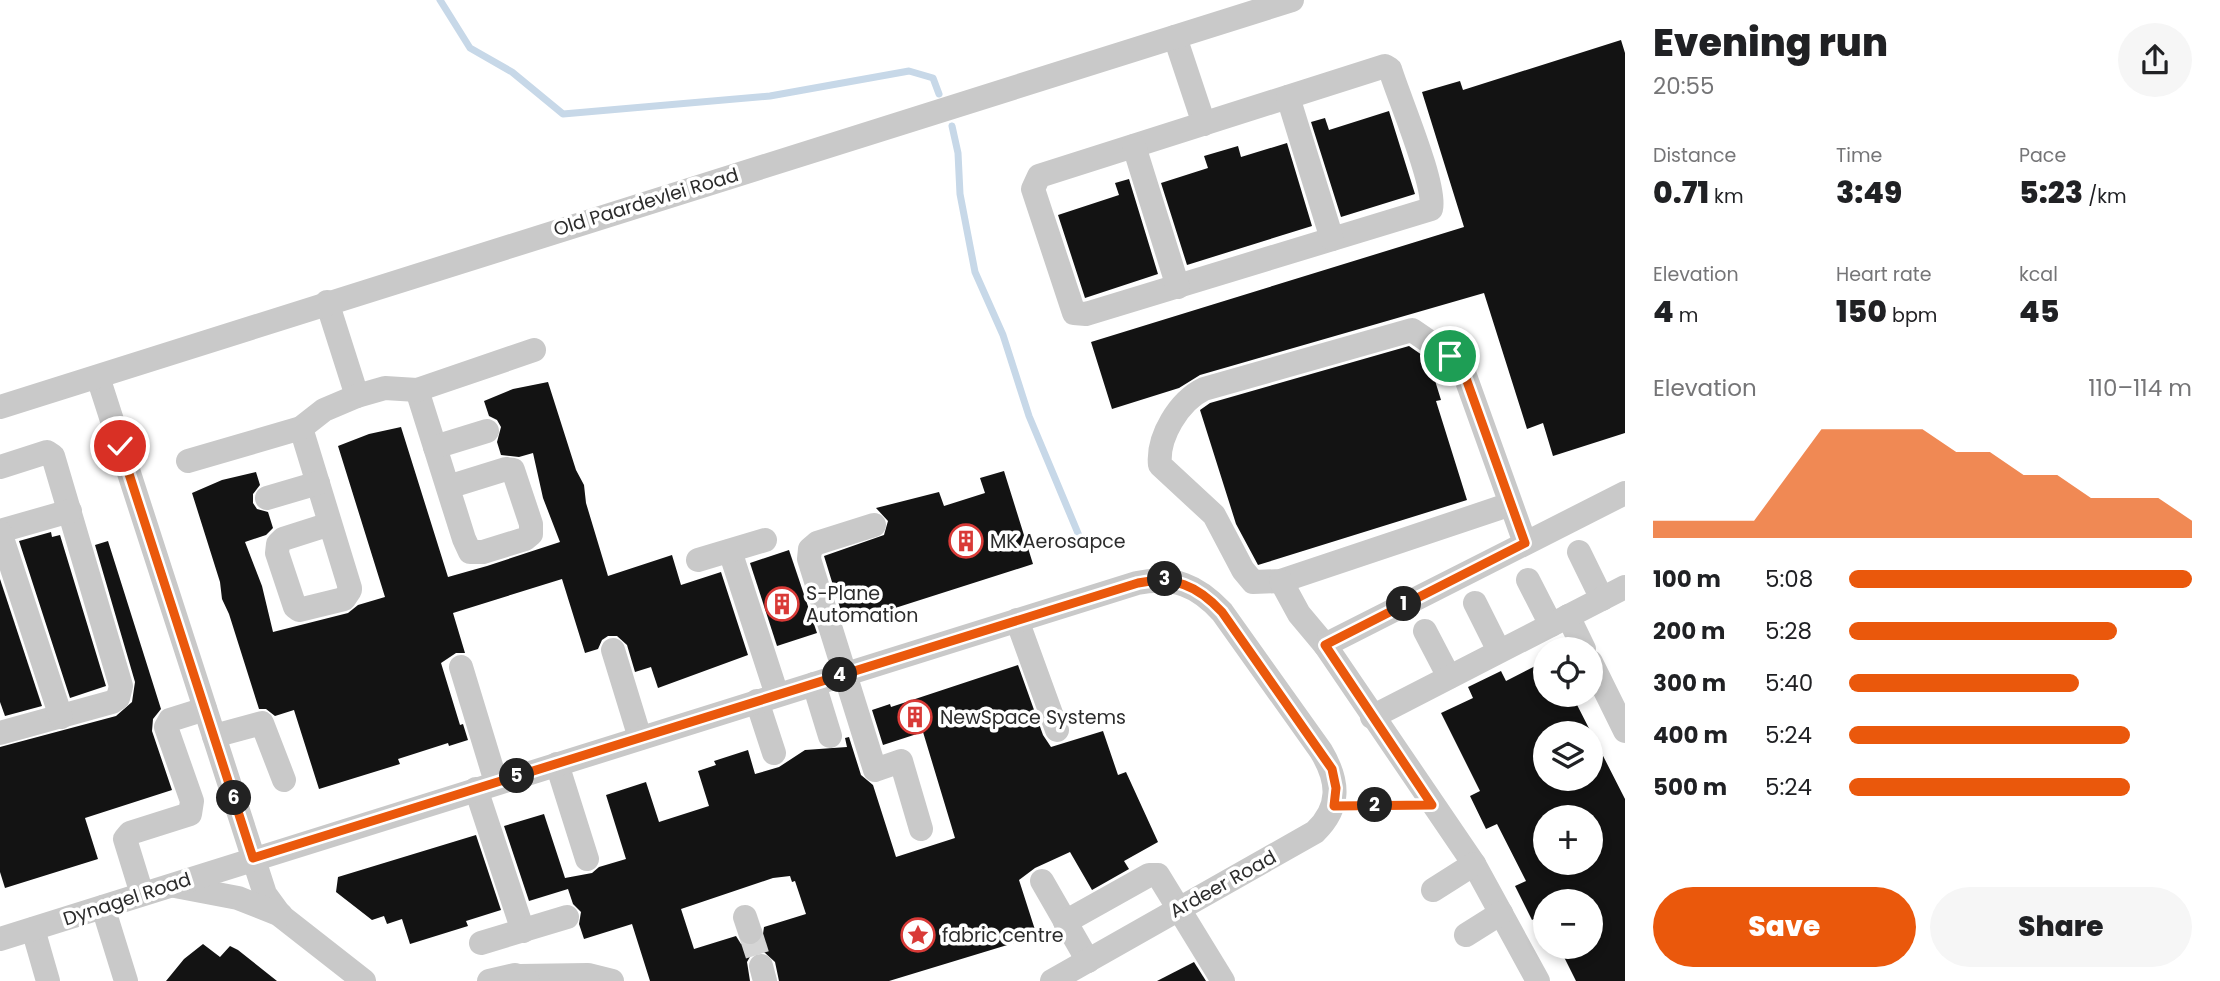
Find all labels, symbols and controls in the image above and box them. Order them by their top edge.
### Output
text: Evening run [1653,16,1888,69]
button: share [2118,23,2192,97]
text: 20:55 [1653,70,1714,102]
text: Distance [1653,142,1736,169]
text: Time [1836,142,1882,169]
text: Pace [2019,142,2066,169]
street label: Old Paardevlei Road [550,161,742,243]
text: 0.71 [1653,171,1709,214]
text: 3:49 [1836,171,1902,214]
text: 5:23 [2019,171,2083,214]
text: km [1709,183,1743,210]
text: /km [2083,183,2127,210]
text: Elevation [1653,261,1739,288]
text: Heart rate [1836,261,1931,288]
text: kcal [2019,261,2058,288]
text: 4 [1653,290,1674,333]
text: 150 [1836,290,1887,333]
text: 45 [2019,290,2059,333]
text: m [1674,302,1698,329]
text: bpm [1887,302,1937,329]
pin [1420,326,1480,386]
icon: arrive [1431,337,1469,375]
text: Elevation [1653,372,1757,404]
text: 110–114 m [2088,372,2192,404]
pin [90,416,150,476]
icon: check [101,427,139,465]
building icon: MK Aerosapce [947,522,985,560]
place label: MK Aerosapce [990,528,1126,555]
pin: 3 [1148,562,1182,596]
text: 100 m [1653,563,1721,595]
text: 5:08 [1765,563,1813,595]
text: 3 [1159,565,1170,592]
place label: S-Plane Automation [806,580,918,629]
building icon: S-Plane Automation [763,585,801,623]
pin: 1 [1386,586,1422,622]
text: 1 [1400,590,1407,617]
text: 200 m [1653,615,1725,647]
text: 5:28 [1765,615,1812,647]
map controls [1533,637,1603,959]
button: locate [1533,637,1603,707]
pin: 4 [822,658,858,692]
text: 4 [833,661,846,688]
text: 300 m [1653,667,1726,699]
text: 5:40 [1765,667,1813,699]
building icon: NewSpace Systems [896,698,934,736]
place label: NewSpace Systems [940,704,1126,731]
text: 400 m [1653,719,1728,751]
text: 5:24 [1765,719,1812,751]
button: layers [1533,721,1603,791]
pin: 5 [500,758,534,794]
text: 5 [510,762,523,789]
text: 500 m [1653,771,1727,803]
text: 5:24 [1765,771,1812,803]
pin: 6 [216,780,252,816]
text: 6 [227,784,240,811]
pin: 2 [1358,788,1392,822]
text: 2 [1369,791,1380,818]
button: + [1533,805,1603,875]
street label: Ardeer Road [1165,844,1281,924]
street label: Dynagel Road [60,866,194,932]
button: Save [1653,887,1916,967]
button: Share [1930,887,2192,967]
button: − [1533,889,1603,959]
place icon: fabric centre [899,916,937,954]
place label: fabric centre [942,922,1064,949]

